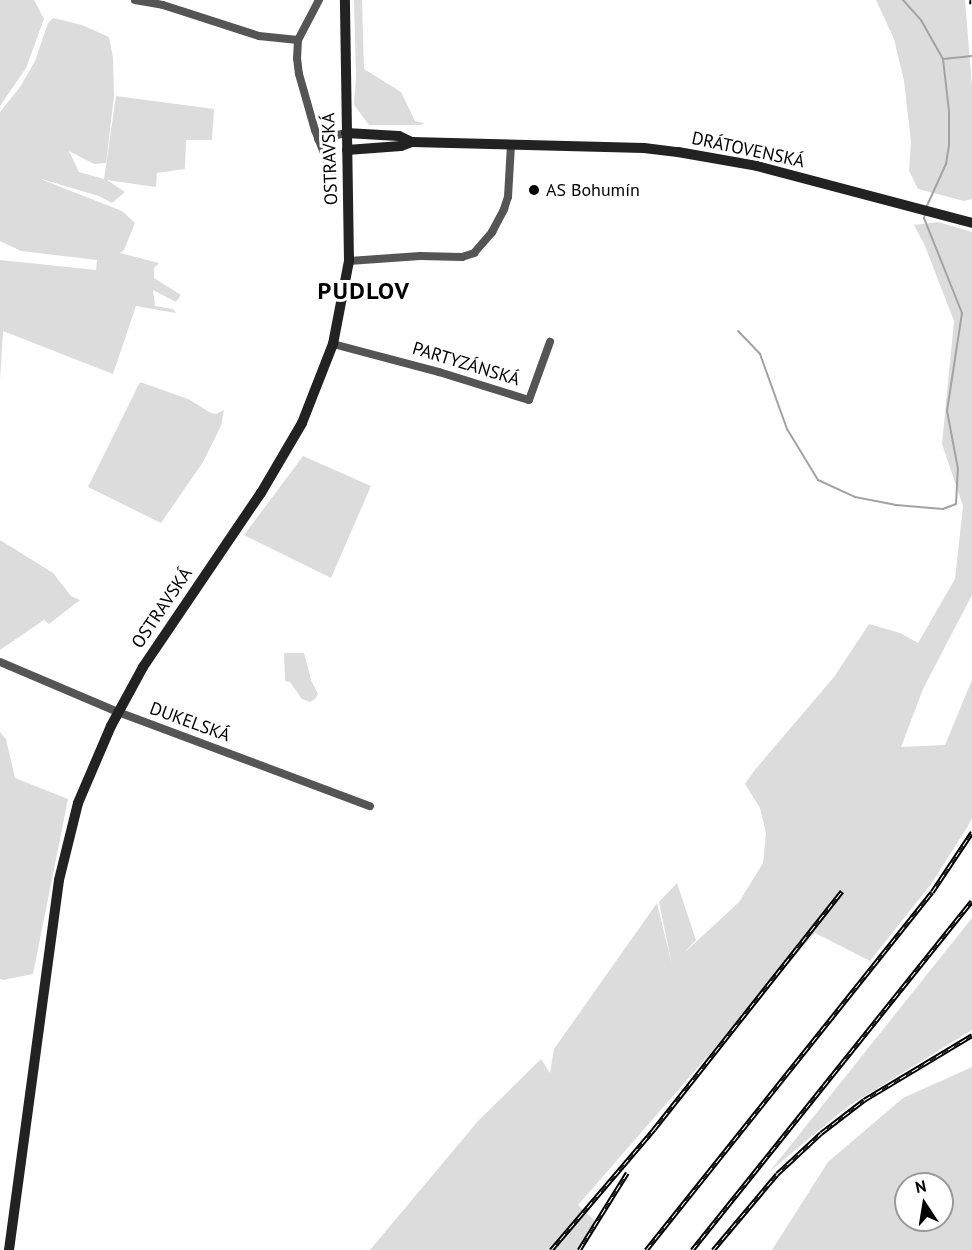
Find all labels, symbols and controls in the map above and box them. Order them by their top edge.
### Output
street label: OSTRAVSKÁ [318,112,342,206]
street label: DRÁTOVENSKÁ [690,127,806,173]
place label: AS Bohumín [546,179,640,201]
marker: AS Bohumín [527,183,541,197]
district label: PUDLOV [317,277,411,305]
street label: PARTYZÁNSKÁ [410,337,522,391]
street label: OSTRAVSKÁ [127,564,197,652]
street label: DUKELSKÁ [147,697,233,747]
north arrow [894,1172,954,1232]
text: N [913,1175,928,1197]

